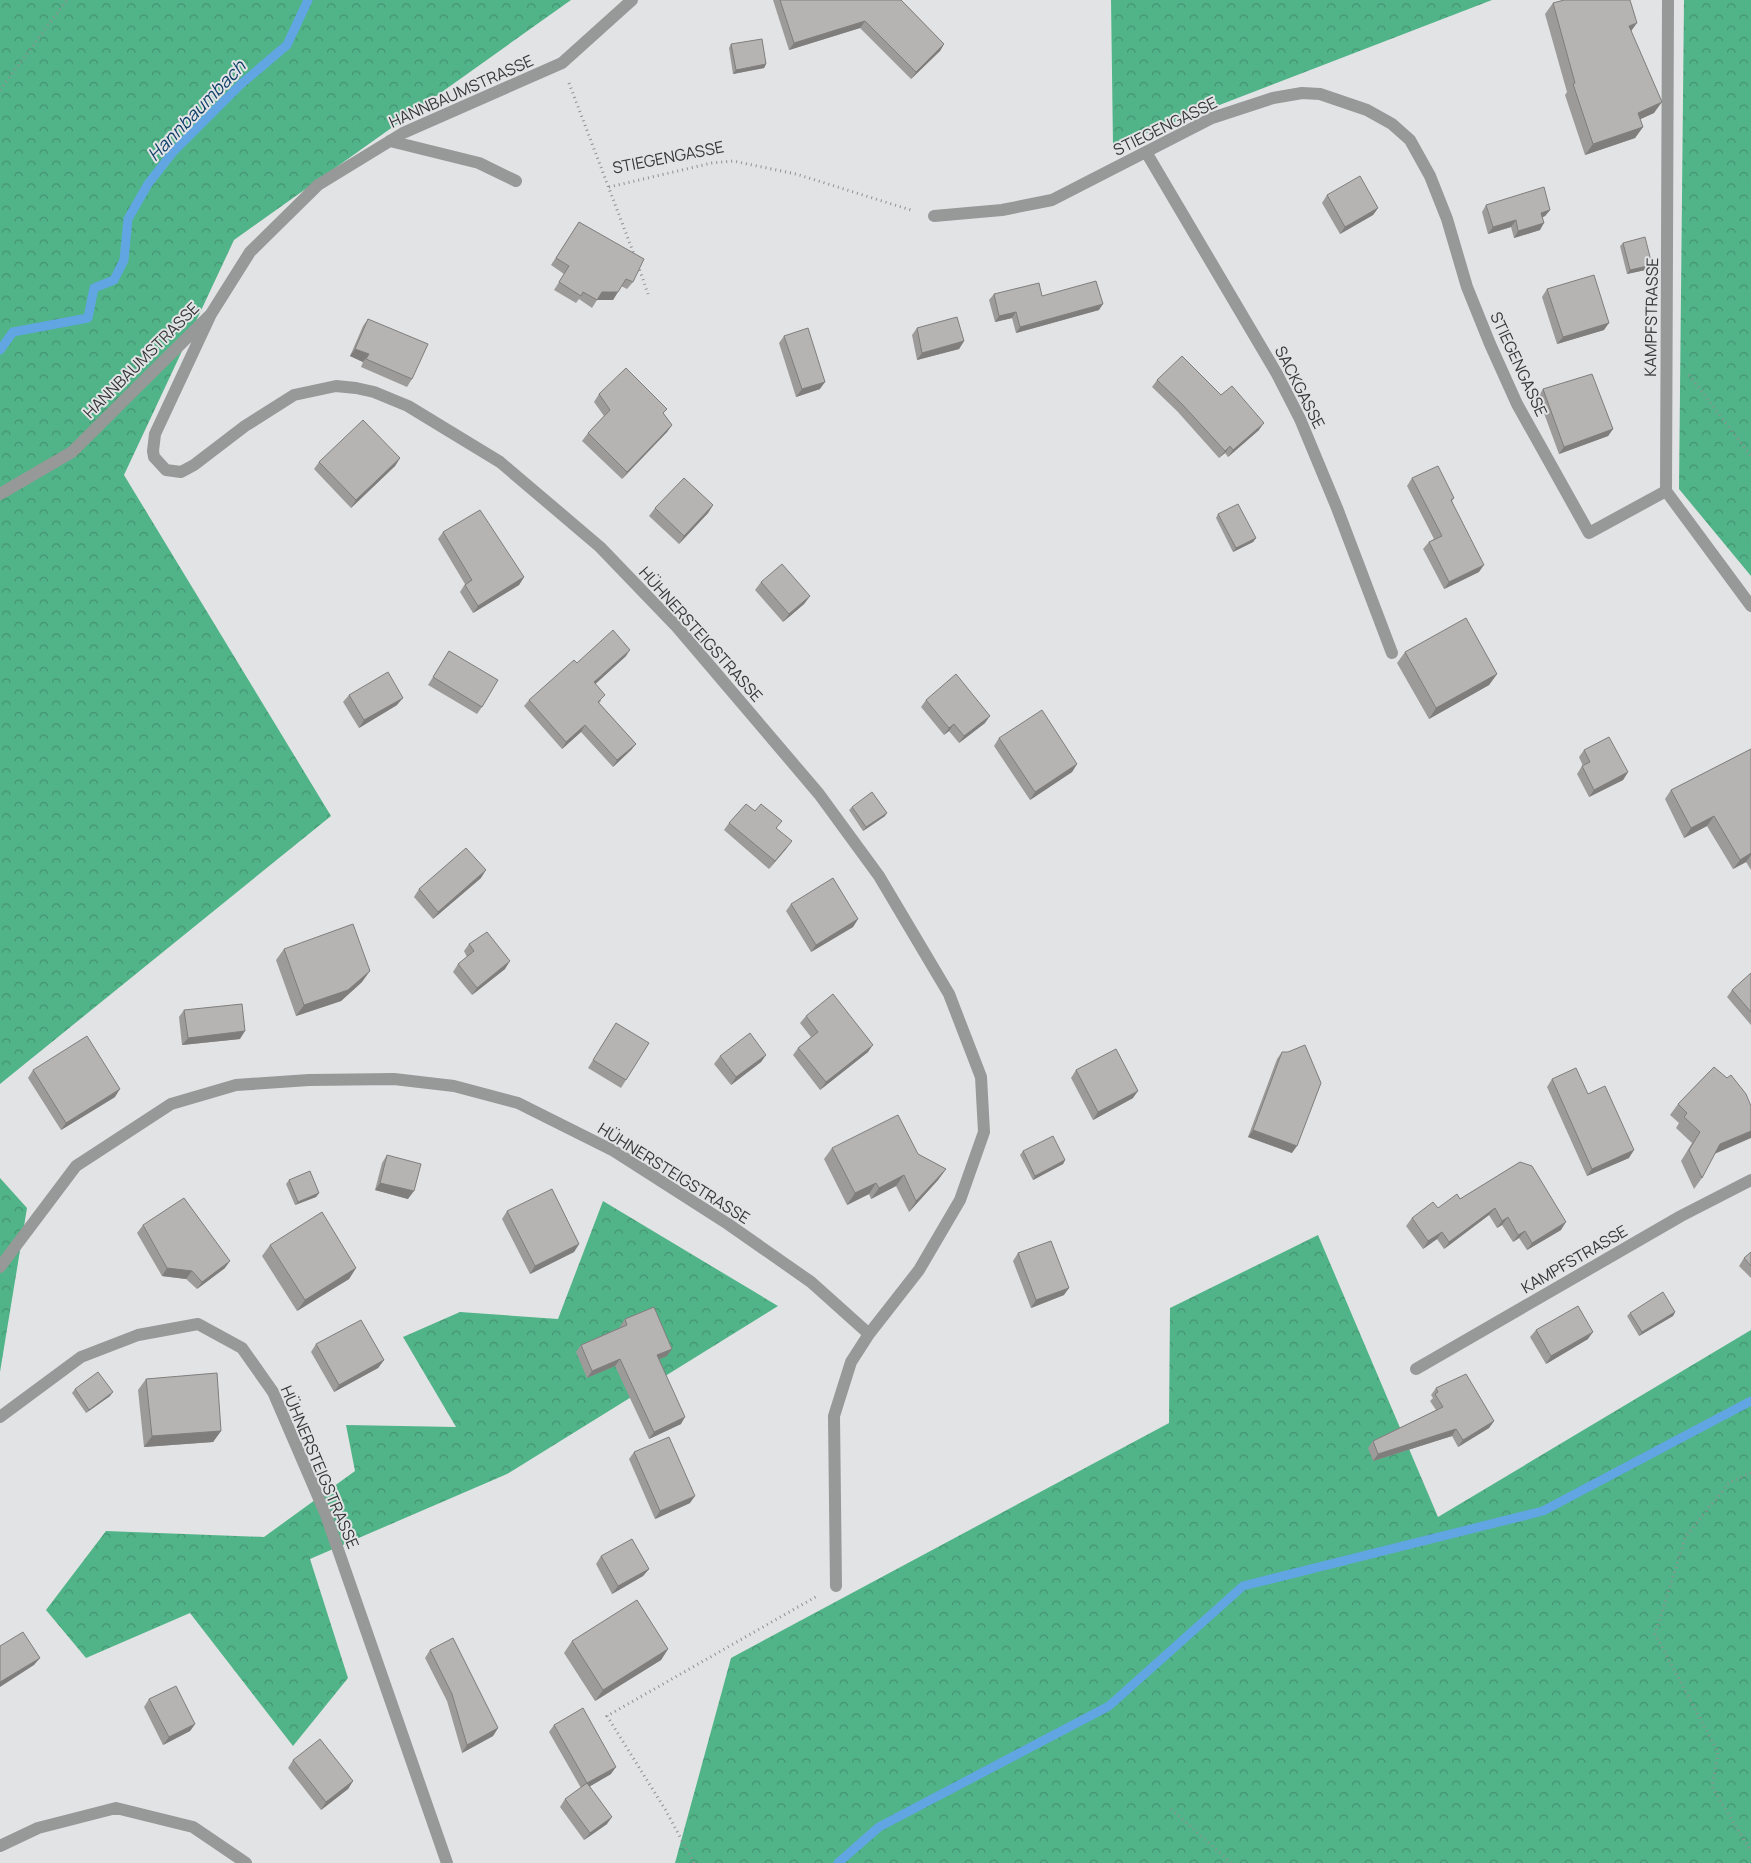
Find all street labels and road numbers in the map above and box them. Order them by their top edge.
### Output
street label: HANNBAUMSTRASSE [385,49,537,133]
street label: STIEGENGASSE [1109,91,1221,161]
street label: STIEGENGASSE [610,135,726,179]
street label: KAMPFSTRASSE [1639,257,1663,377]
street label: HANNBAUMSTRASSE [78,297,204,423]
street label: STIEGENGASSE [1485,308,1553,420]
street label: SACKGASSE [1270,342,1330,432]
street label: HÜHNERSTEIGSTRASSE [634,562,768,706]
street label: HÜHNERSTEIGSTRASSE [594,1117,754,1229]
street label: KAMPFSTRASSE [1517,1220,1631,1298]
street label: HÜHNERSTEIGSTRASSE [276,1382,364,1552]

